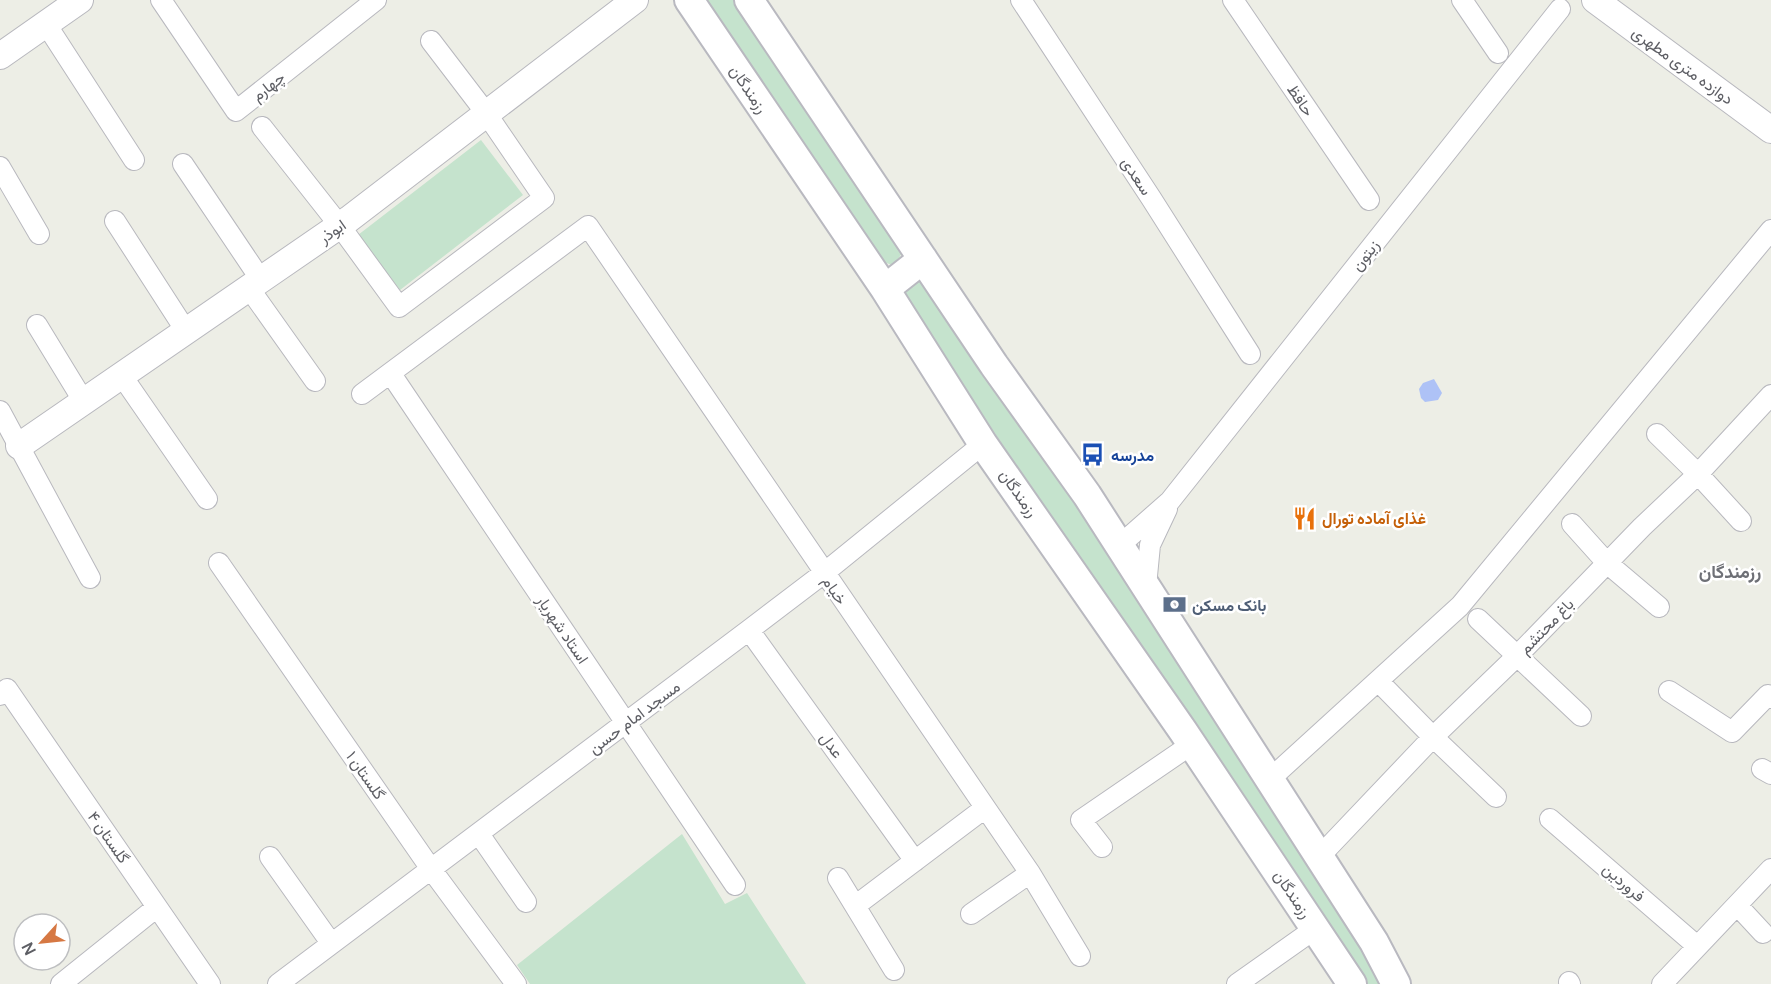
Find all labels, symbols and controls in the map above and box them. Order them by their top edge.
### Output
street label: دوازده متری مطهری [1628,21,1738,109]
street label: رزمندگان [725,61,773,117]
street label: چهارم [247,66,290,107]
street label: حافظ [1282,80,1320,121]
street label: سعدی [1116,153,1158,199]
street label: ابوذر [313,214,350,249]
street label: زیتون [1346,235,1384,275]
bus stop icon: مدرسه [1080,442,1106,468]
place label: مدرسه [1111,444,1155,466]
street label: رزمندگان [995,465,1043,521]
restaurant icon: غذای آماده تورال [1291,505,1317,531]
place label: غذای آماده تورال [1322,507,1426,529]
district label: رزمندگان [1699,559,1761,583]
street label: خیام [817,571,853,609]
street label: استاد شهریار [531,589,594,668]
bank icon: بانک مسکن [1161,592,1187,618]
street label: باغ محتشم [1514,593,1579,660]
place label: بانک مسکن [1192,594,1267,616]
street label: مسجد امام حسن [584,675,684,759]
street label: عدل [815,728,849,762]
street label: گلستان ۱ [341,746,391,804]
street label: گلستان ۴ [83,806,135,868]
street label: فروردین [1598,858,1650,906]
street label: رزمندگان [1269,866,1317,922]
north arrow [12,912,72,972]
text: N [16,939,41,959]

